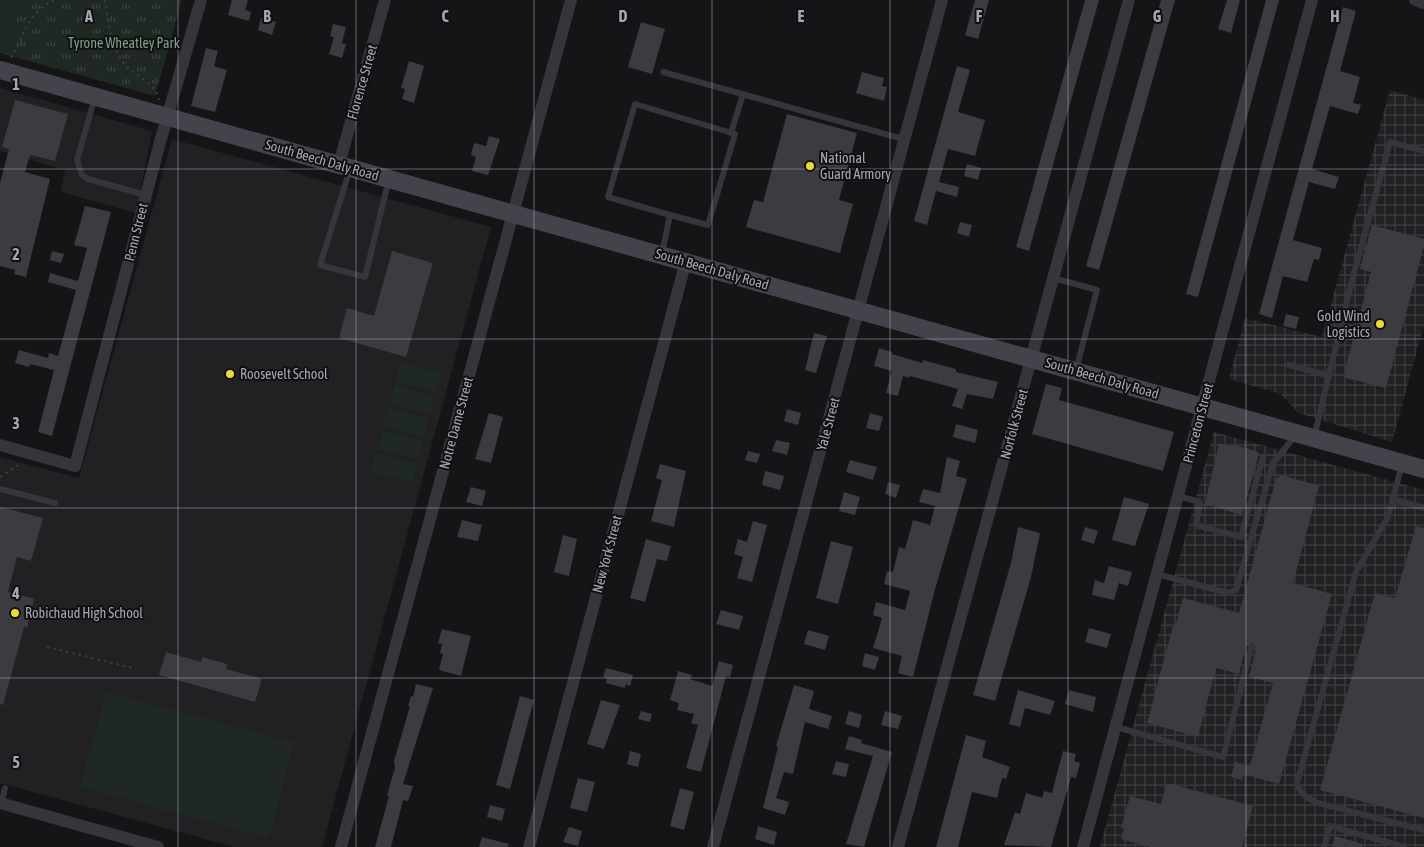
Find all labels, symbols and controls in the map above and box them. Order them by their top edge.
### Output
text: A [84,7,93,25]
text: B [263,7,271,25]
text: C [441,7,449,25]
text: D [619,7,628,25]
text: E [798,7,805,25]
text: F [976,7,983,25]
text: G [1153,7,1162,25]
text: H [1330,7,1340,25]
park label: Tyrone Wheatley Park [68,35,180,51]
street label: Florence Street [344,43,380,121]
text: 1 [12,75,20,93]
street label: South Beech Daly Road [263,136,381,184]
place label: National Guard Armory [820,150,891,182]
marker: National Guard Armory [804,160,816,172]
street label: Penn Street [121,201,151,263]
text: 2 [12,245,20,263]
street label: South Beech Daly Road [653,245,771,293]
place label: Gold Wind Logistics [1317,308,1370,340]
marker: Gold Wind Logistics [1374,318,1386,330]
street label: South Beech Daly Road [1043,354,1161,402]
place label: Roosevelt School [240,366,328,382]
marker: Roosevelt School [224,368,236,380]
street label: Notre Dame Street [436,375,476,471]
street label: Princeton Street [1180,381,1216,465]
street label: Norfolk Street [997,387,1031,461]
street label: Yale Street [813,396,843,452]
text: 3 [12,414,20,432]
street label: New York Street [589,513,625,595]
text: 4 [11,584,20,602]
place label: Robichaud High School [25,605,143,621]
marker: Robichaud High School [9,607,21,619]
text: 5 [12,753,20,771]

